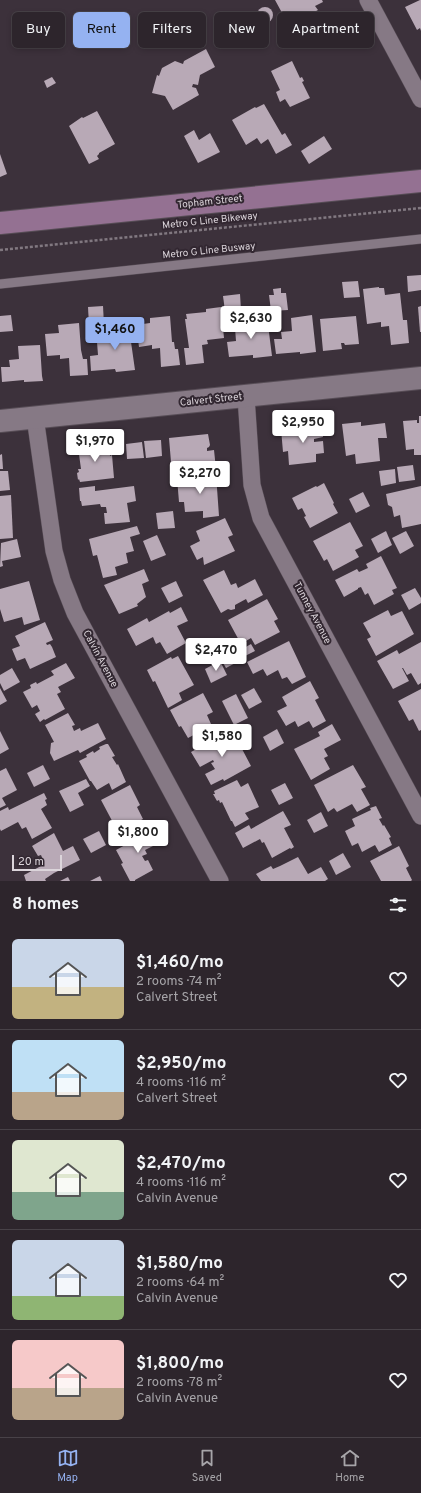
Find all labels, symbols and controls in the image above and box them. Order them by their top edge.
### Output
chip: Buy [12,12,65,48]
chip: Rent [73,12,130,48]
chip: Filters [138,12,206,48]
chip: New [214,12,269,48]
chip: Apartment [277,12,374,48]
street label: Topham Street [177,192,243,212]
street label: Metro G Line Bikeway [162,210,258,232]
street label: Metro G Line Busway [162,240,256,262]
pin: $2,630 [218,306,284,340]
text: $2,630 [229,311,273,327]
pin: $1,460 [82,317,148,351]
text: $1,460 [94,322,136,338]
street label: Calvert Street [179,390,243,410]
pin: $2,950 [270,410,336,444]
text: $2,950 [281,415,325,431]
pin: $1,970 [62,429,128,463]
text: $1,970 [75,434,115,450]
pin: $2,270 [167,461,233,495]
text: $2,270 [179,466,221,482]
street label: Tunney Avenue [290,580,334,646]
street label: Calvin Avenue [79,628,121,690]
pin: $2,470 [183,638,249,672]
text: $2,470 [195,643,237,659]
pin: $1,580 [189,724,255,758]
text: $1,580 [202,729,242,745]
pin: $1,800 [105,820,171,854]
text: $1,800 [117,825,159,841]
scale bar [12,853,62,872]
text: 20 m [18,855,44,869]
text: 8 homes [12,894,79,916]
icon: filters [387,894,409,916]
text: $1,460/mo [136,952,224,974]
icon: home [44,955,92,1003]
icon: heart [387,968,409,990]
text: 2 rooms · 74 m² [136,974,221,990]
text: Calvert Street [136,990,217,1006]
text: $2,950/mo [136,1053,226,1075]
icon: home [44,1056,92,1104]
icon: heart [387,1069,409,1091]
text: 4 rooms · 116 m² [136,1075,226,1091]
text: Calvert Street [136,1091,217,1107]
text: $2,470/mo [136,1153,226,1175]
icon: home [44,1156,92,1204]
icon: heart [387,1169,409,1191]
text: 4 rooms · 116 m² [136,1175,226,1191]
text: Calvin Avenue [136,1191,218,1207]
text: $1,580/mo [136,1253,223,1275]
icon: home [44,1256,92,1304]
icon: heart [387,1269,409,1291]
text: 2 rooms · 64 m² [136,1275,224,1291]
text: Calvin Avenue [136,1291,218,1307]
text: $1,800/mo [136,1353,224,1375]
icon: home [44,1356,92,1404]
icon: heart [387,1369,409,1391]
text: 2 rooms · 78 m² [136,1375,222,1391]
text: Calvin Avenue [136,1391,218,1407]
tab: Map [57,1447,79,1485]
tab: Saved [192,1447,222,1485]
tab: Home [335,1447,364,1485]

